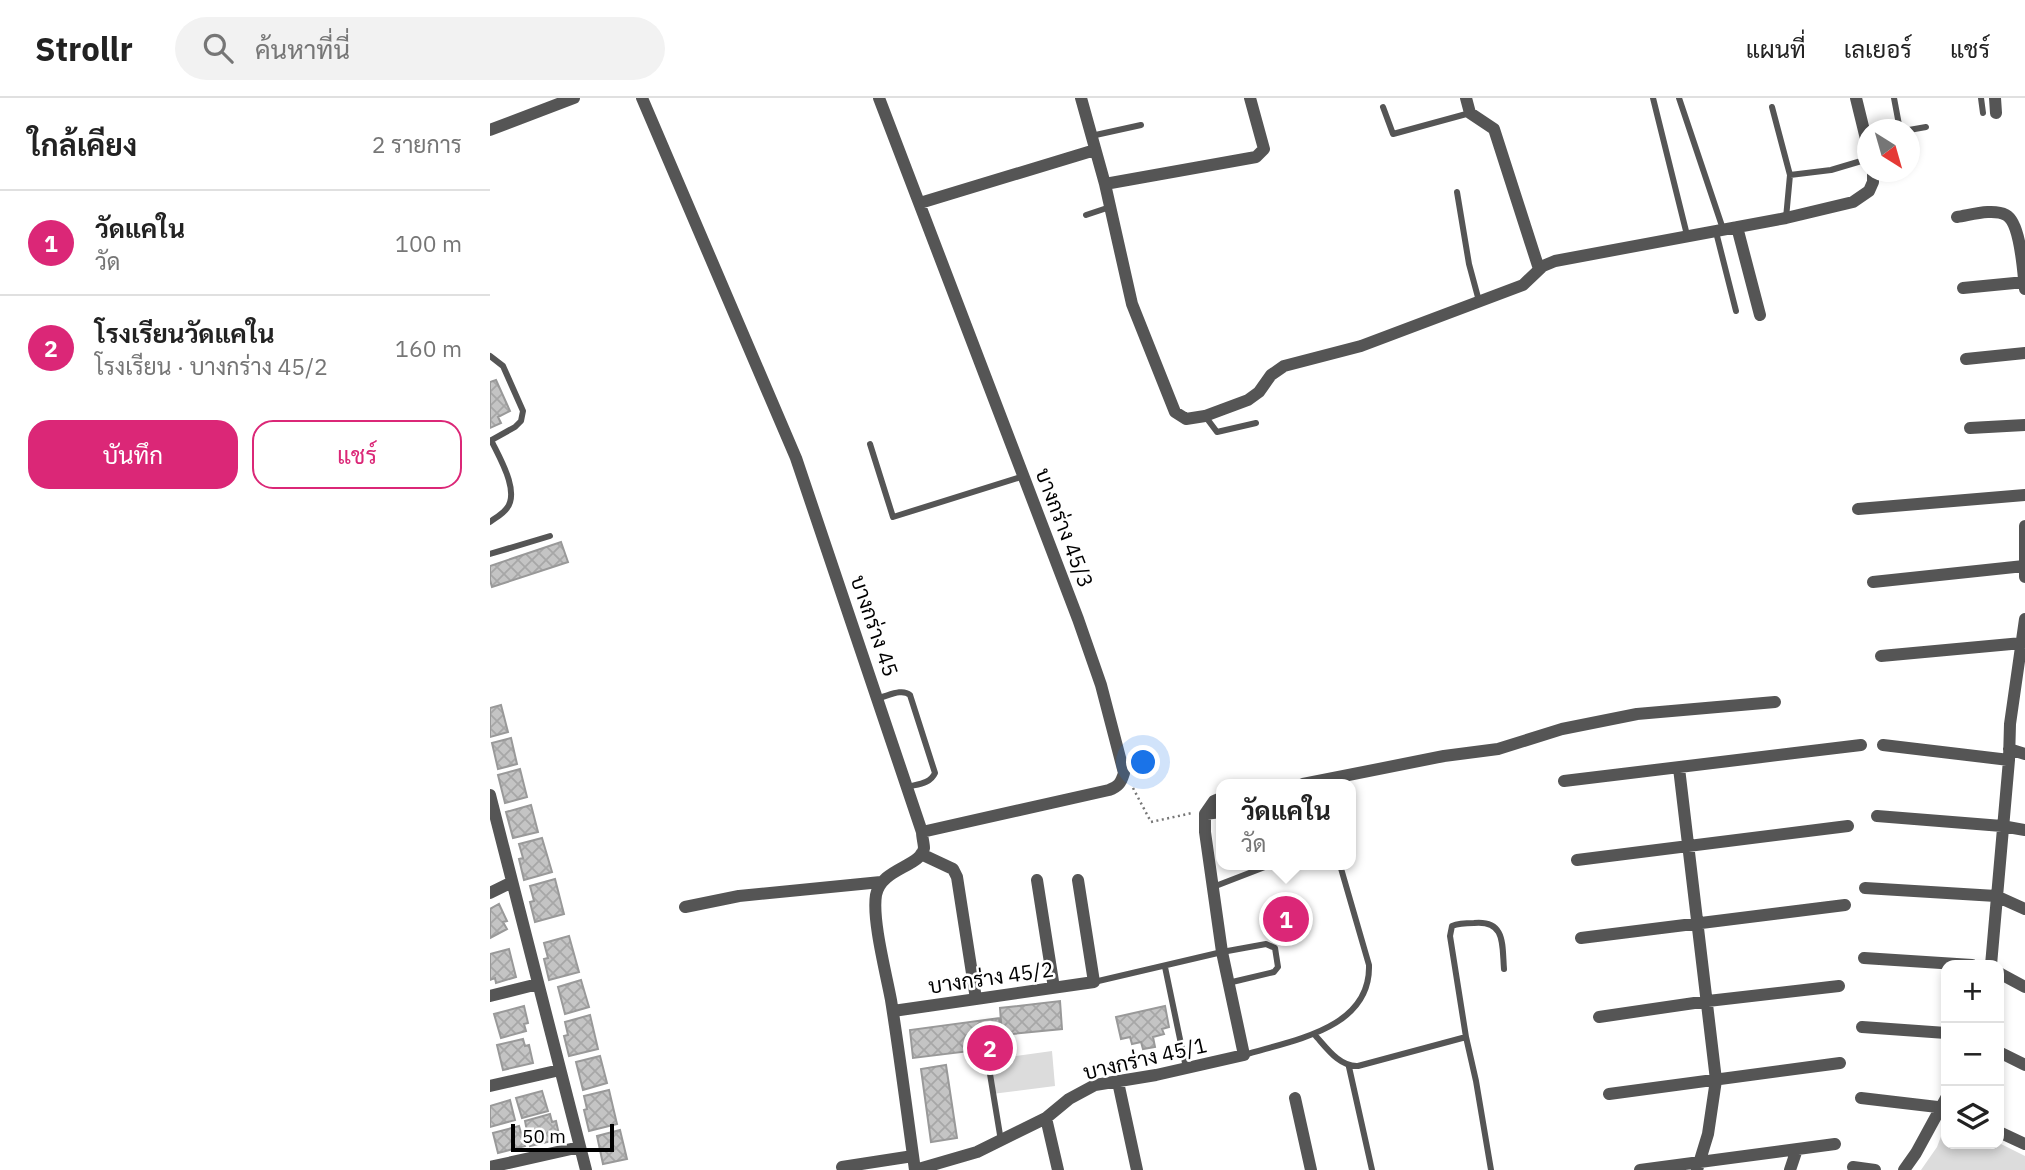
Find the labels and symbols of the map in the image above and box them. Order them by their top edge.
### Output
north arrow [1857,119,1920,182]
street label: บางกร่าง 45/3 [1029,464,1101,591]
street label: บางกร่าง 45 [845,571,905,680]
your location [1126,745,1160,779]
pin: 1 [1263,893,1309,945]
street label: บางกร่าง 45/2 [927,954,1055,1000]
pin: 2 [967,1022,1013,1074]
street label: บางกร่าง 45/1 [1080,1030,1209,1086]
scale bar [511,1121,614,1153]

